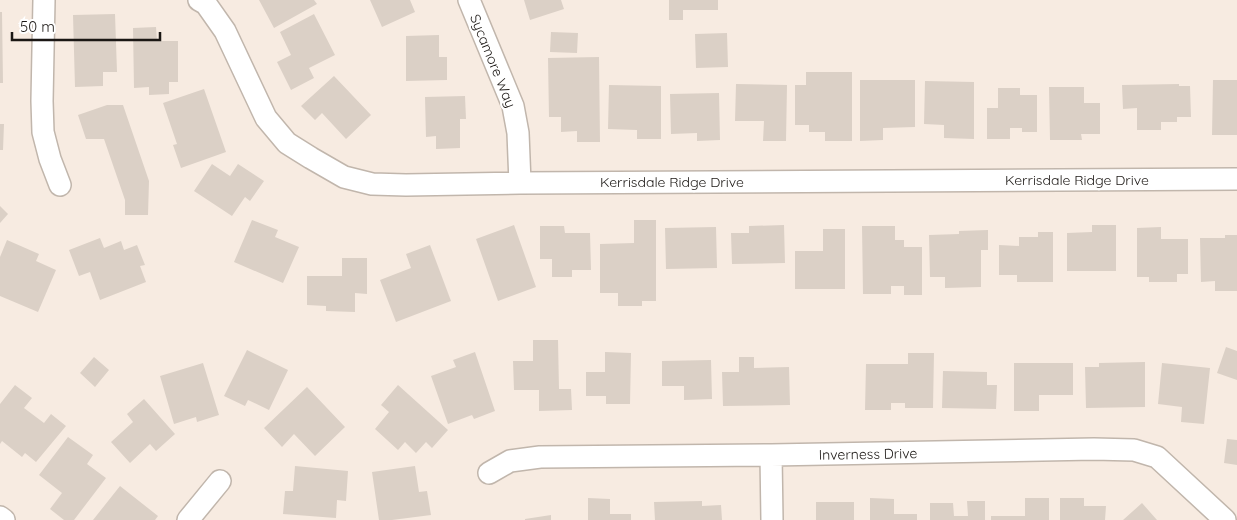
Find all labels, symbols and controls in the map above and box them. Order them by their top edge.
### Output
scale bar [12,10,160,42]
street label: Sycamore Way [466,12,520,110]
text: 50 m [20,17,55,36]
street label: Kerrisdale Ridge Drive [1005,171,1149,189]
street label: Kerrisdale Ridge Drive [600,173,744,191]
street label: Inverness Drive [818,444,918,464]

